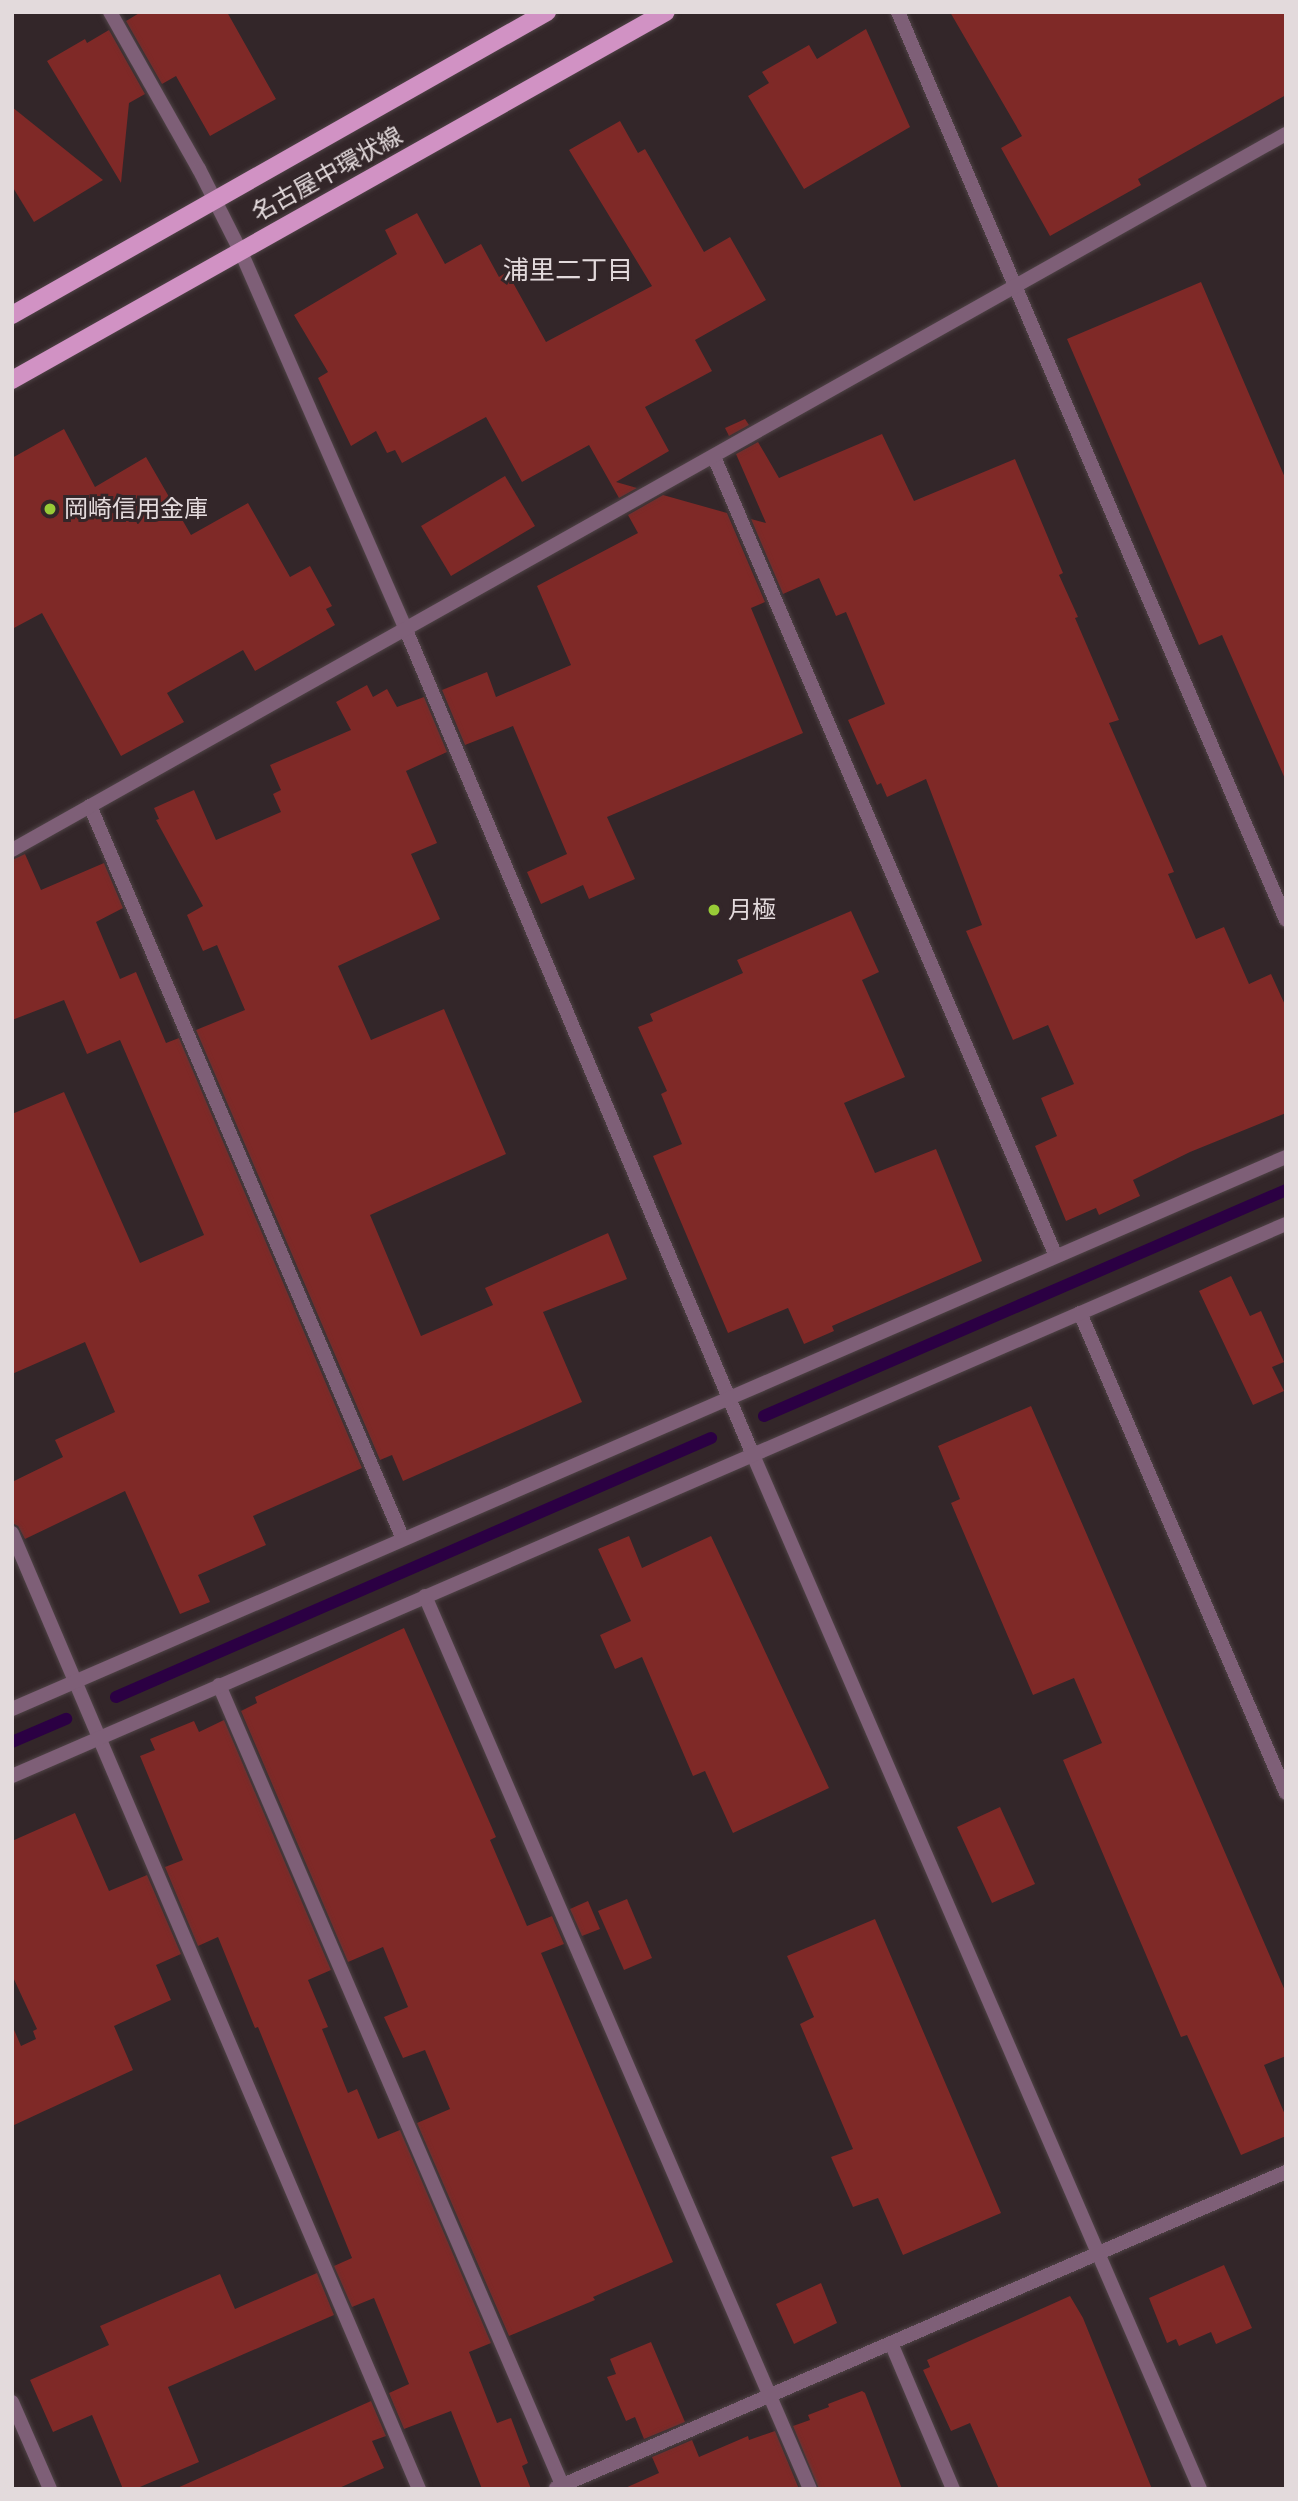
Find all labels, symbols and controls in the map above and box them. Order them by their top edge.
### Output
street label: 名古屋中環状線 [247,121,407,227]
district label: 浦里二丁目 [503,255,633,287]
place label: 岡崎信用金庫 [64,495,208,523]
marker: 岡崎信用金庫 [42,501,58,517]
place label: 月極 [728,896,776,924]
marker: 月極 [706,902,722,918]

